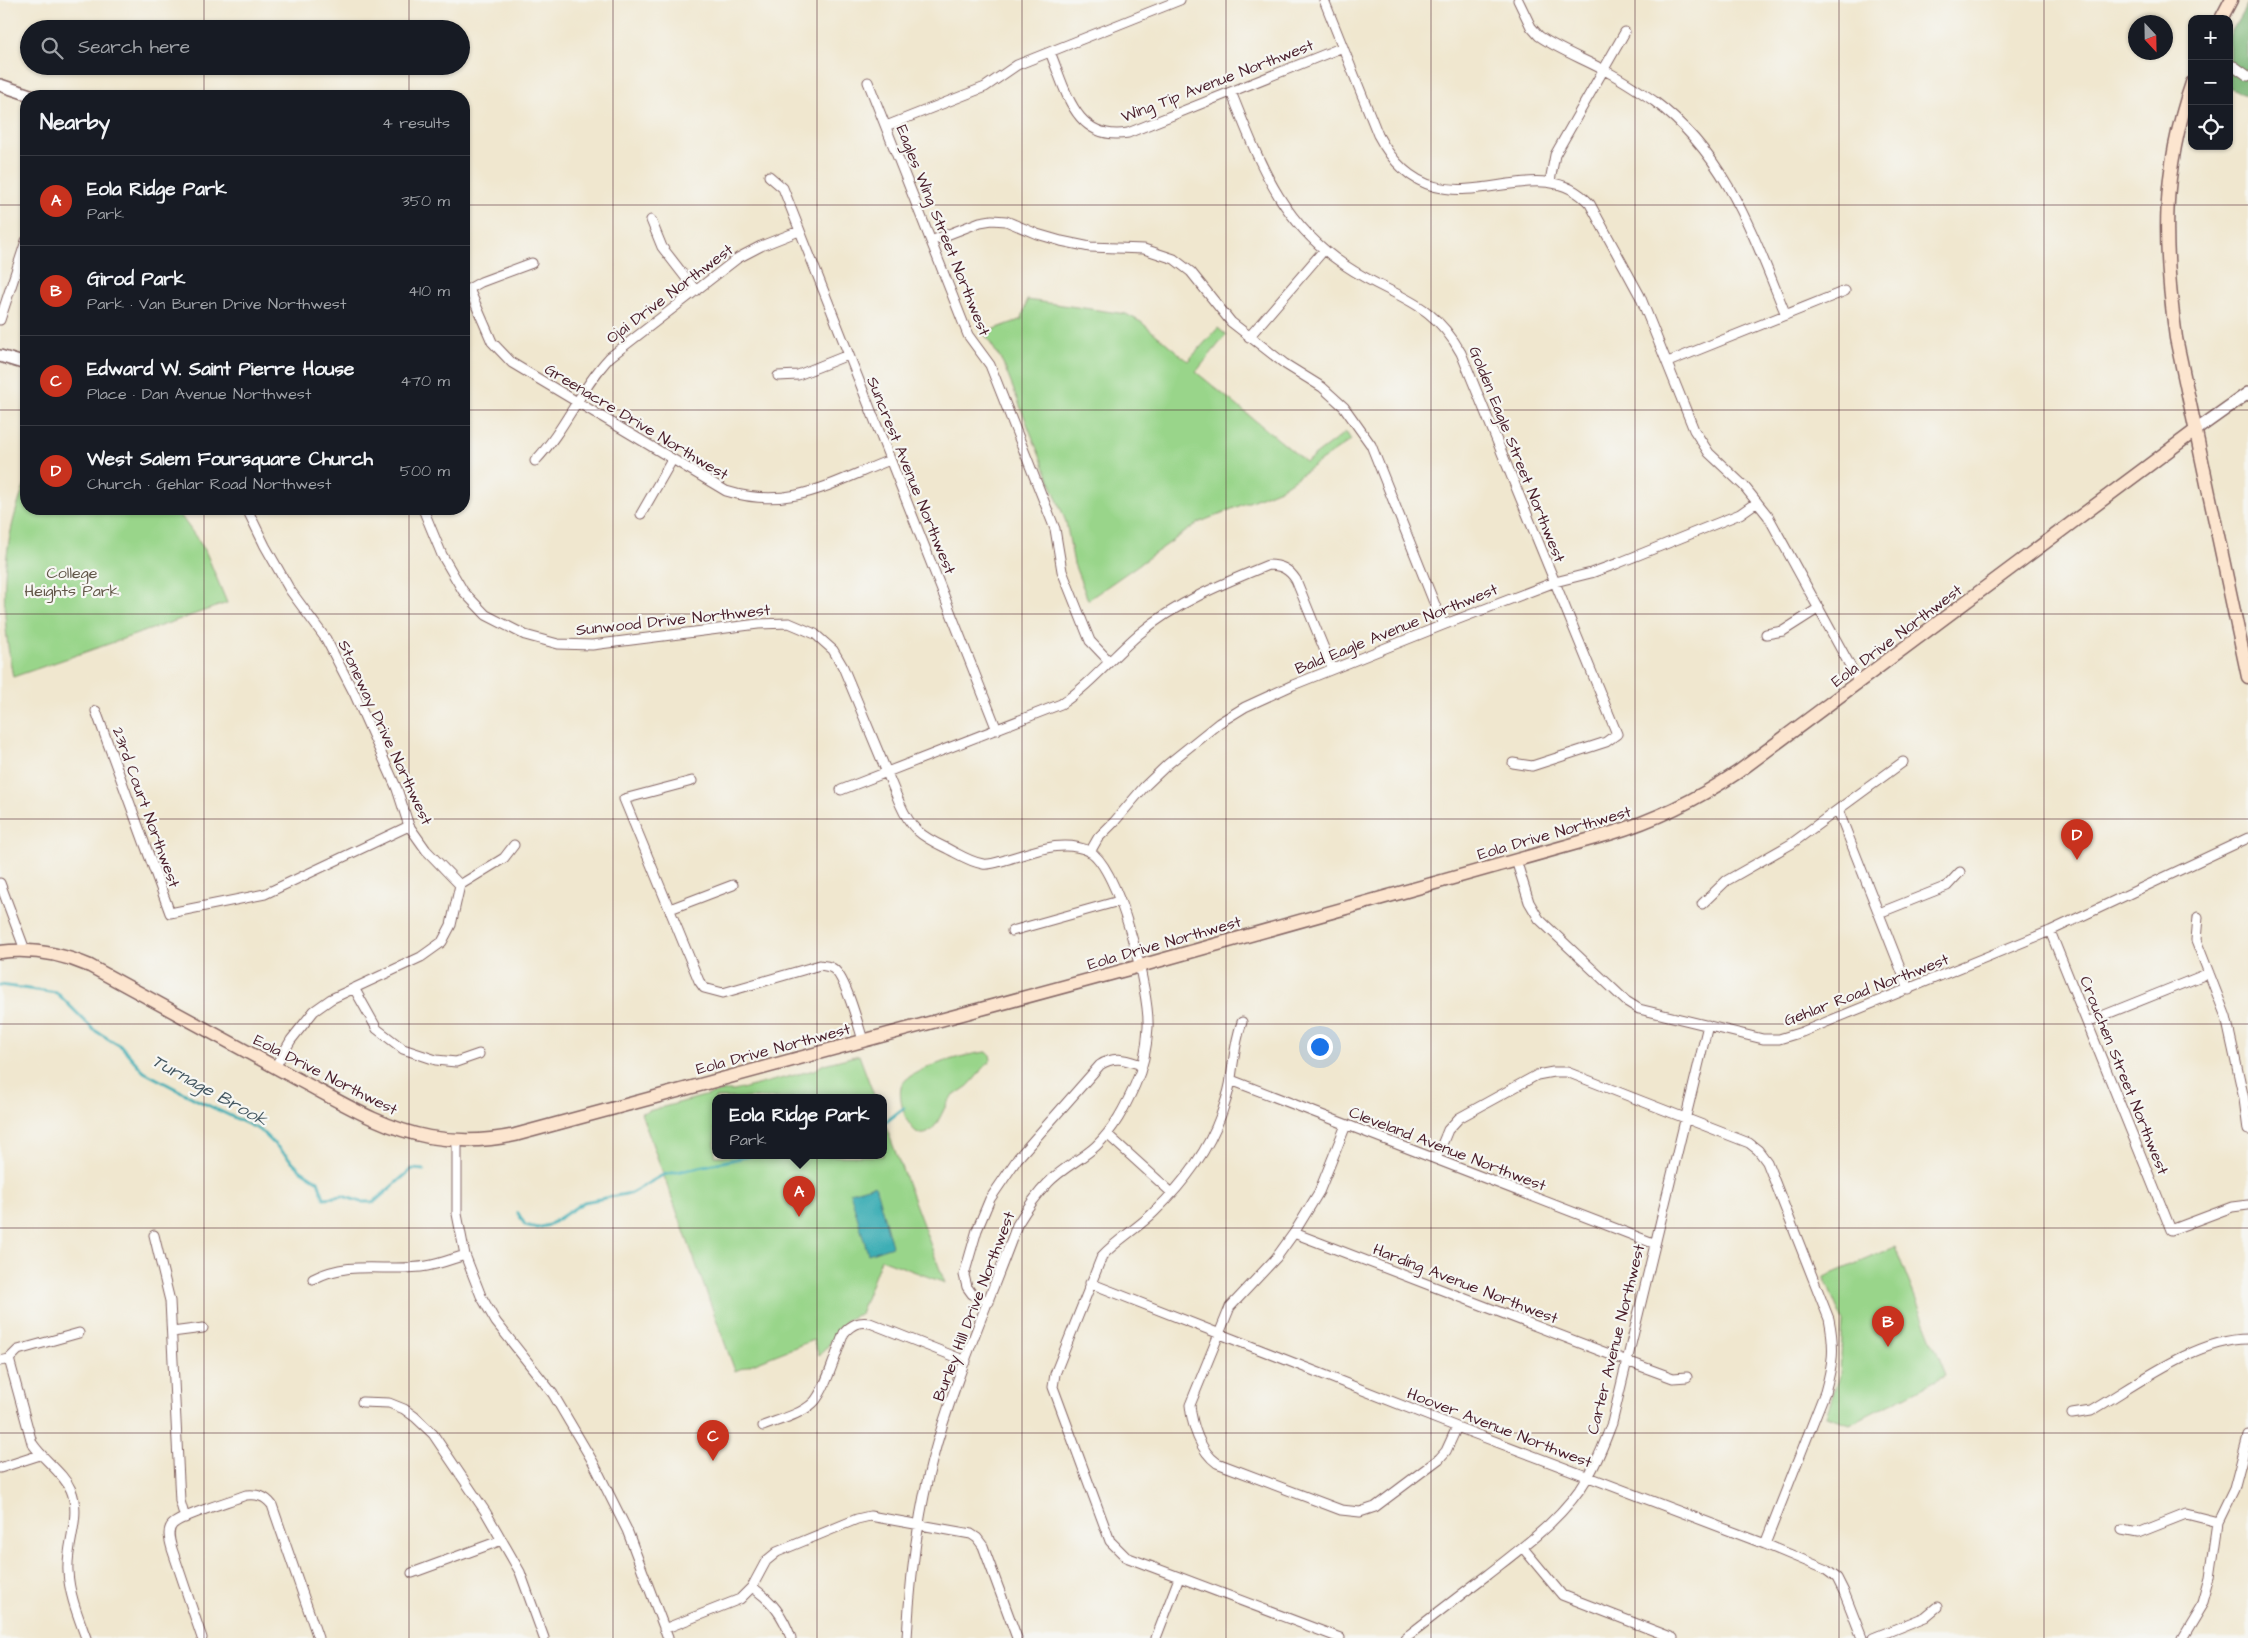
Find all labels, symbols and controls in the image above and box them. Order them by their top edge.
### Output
north arrow [2128,15,2173,60]
map controls [2188,15,2233,150]
button: + [2188,15,2233,60]
search box [20,20,470,75]
icon: search [38,34,66,62]
text: Search here [78,34,190,61]
street label: Wing Tip Avenue Northwest [1118,34,1318,129]
button: − [2188,60,2233,105]
button: locate [2188,105,2233,150]
text: Nearby [40,108,110,137]
text: 4 results [382,112,450,134]
street label: Eagles Wing Street Northwest [890,122,996,340]
text: Eola Ridge Park [87,176,227,203]
text: A [51,190,61,212]
text: 350 m [402,190,450,212]
text: Park [87,203,124,225]
street label: Ojai Drive Northwest [602,238,738,349]
text: Girod Park [87,266,186,293]
text: B [50,280,62,302]
text: 410 m [408,280,450,302]
text: Park · Van Buren Drive Northwest [87,293,346,315]
street label: Golden Eagle Street Northwest [1463,343,1571,567]
text: Edward W. Saint Pierre House [87,356,354,383]
street label: Greenacre Drive Northwest [541,358,733,486]
text: C [50,370,62,392]
text: 470 m [400,370,450,392]
street label: Suncrest Avenue Northwest [861,373,961,578]
text: Place · Dan Avenue Northwest [87,383,311,405]
text: West Salem Foursquare Church [87,446,373,473]
text: D [51,460,61,482]
text: 500 m [400,460,450,482]
text: Church · Gehlar Road Northwest [87,473,331,495]
park label: College Heights Park [25,562,120,603]
street label: Bald Eagle Avenue Northwest [1292,578,1502,681]
street label: Eola Drive Northwest [1827,579,1967,692]
street label: Sunwood Drive Northwest [575,599,772,641]
street label: Stoneway Drive Northwest [332,636,438,830]
street label: 23rd Court Northwest [107,724,186,891]
street label: Eola Drive Northwest [1475,800,1634,865]
pin: D [2061,819,2093,860]
street label: Eola Drive Northwest [1085,910,1244,975]
street label: Gehlar Road Northwest [1781,948,1953,1032]
street label: Crouchen Street Northwest [2074,973,2174,1179]
street label: Eola Drive Northwest [694,1018,853,1080]
street label: Eola Drive Northwest [250,1029,402,1121]
your location [1307,1034,1333,1060]
water label: Turnage Brook [147,1048,273,1134]
popup [712,1094,887,1159]
street label: Cleveland Avenue Northwest [1346,1101,1550,1197]
text: Eola Ridge Park [730,1102,869,1129]
text: Park [730,1129,767,1151]
pin: A [783,1176,815,1217]
street label: Burley Hill Drive Northwest [928,1208,1021,1405]
street label: Harding Avenue Northwest [1370,1238,1562,1331]
street label: Carter Avenue Northwest [1582,1241,1650,1437]
pin: B [1872,1306,1904,1347]
street label: Hoover Avenue Northwest [1404,1382,1596,1474]
pin: C [697,1420,729,1461]

